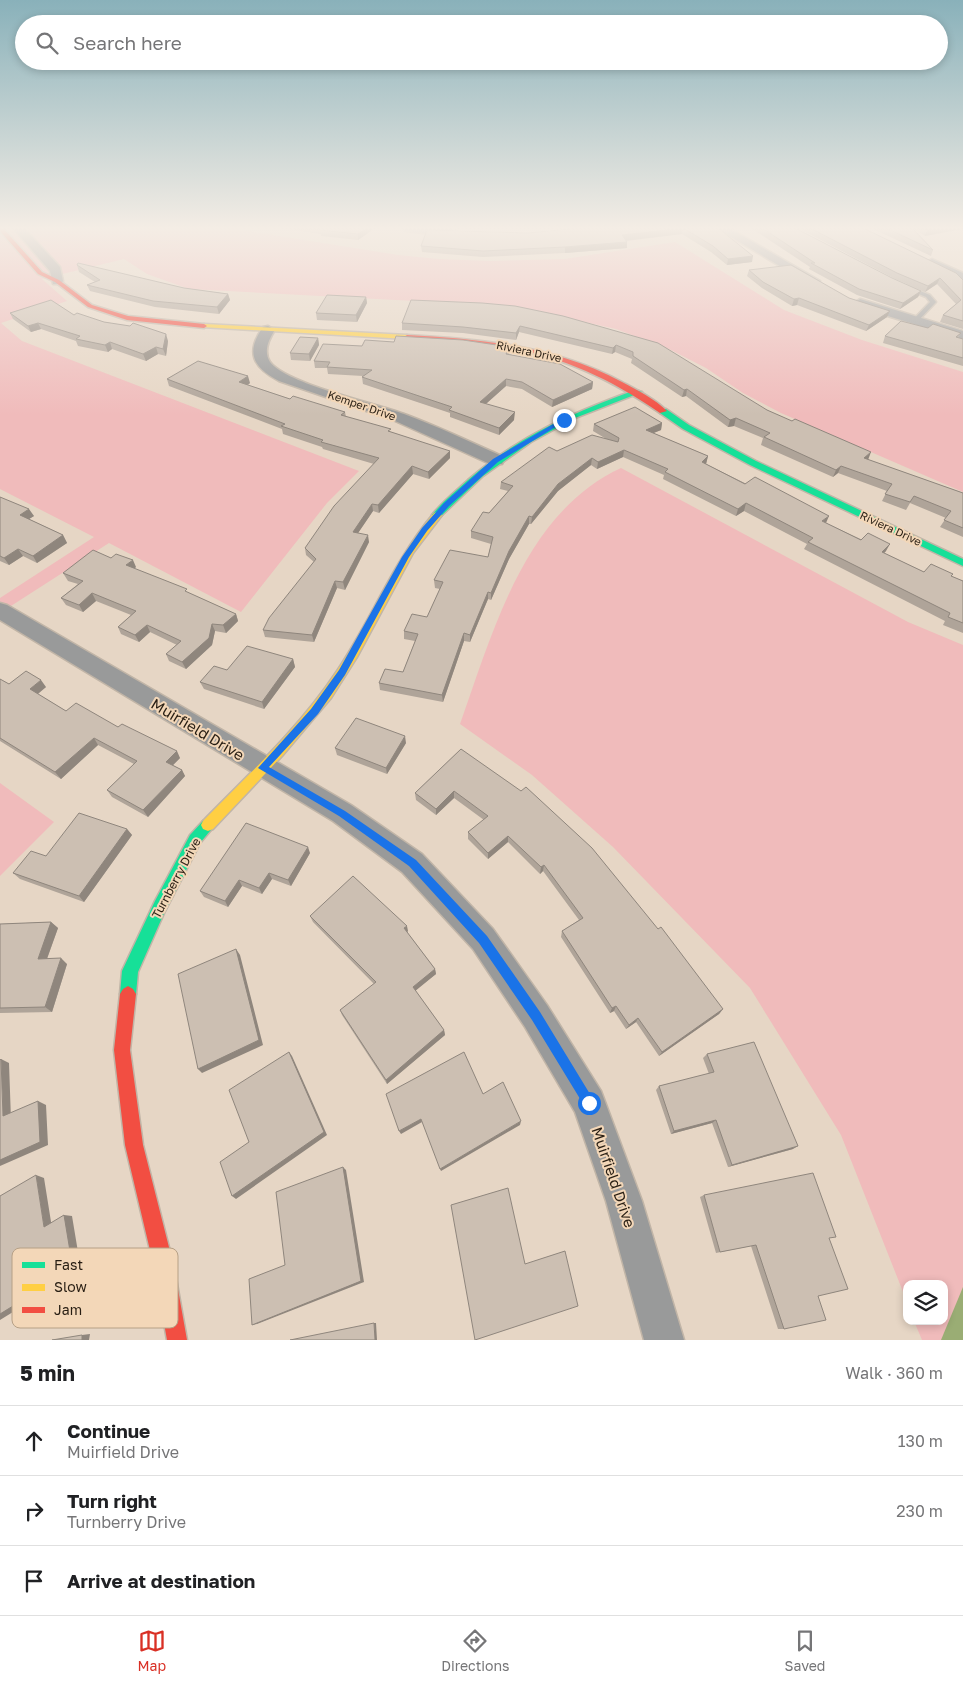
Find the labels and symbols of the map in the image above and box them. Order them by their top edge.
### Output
street label: Riviera Drive [495,338,563,364]
street label: Kemper Drive [326,387,398,423]
route end [553,409,576,432]
street label: Riviera Drive [858,508,924,548]
street label: Muirfield Drive [148,694,248,764]
street label: Turnberry Drive [148,835,204,921]
route start [578,1092,601,1115]
street label: Muirfield Drive [588,1124,640,1230]
legend [12,1248,178,1328]
text: Fast [54,1256,83,1273]
text: Slow [54,1278,87,1295]
text: Jam [54,1301,82,1318]

